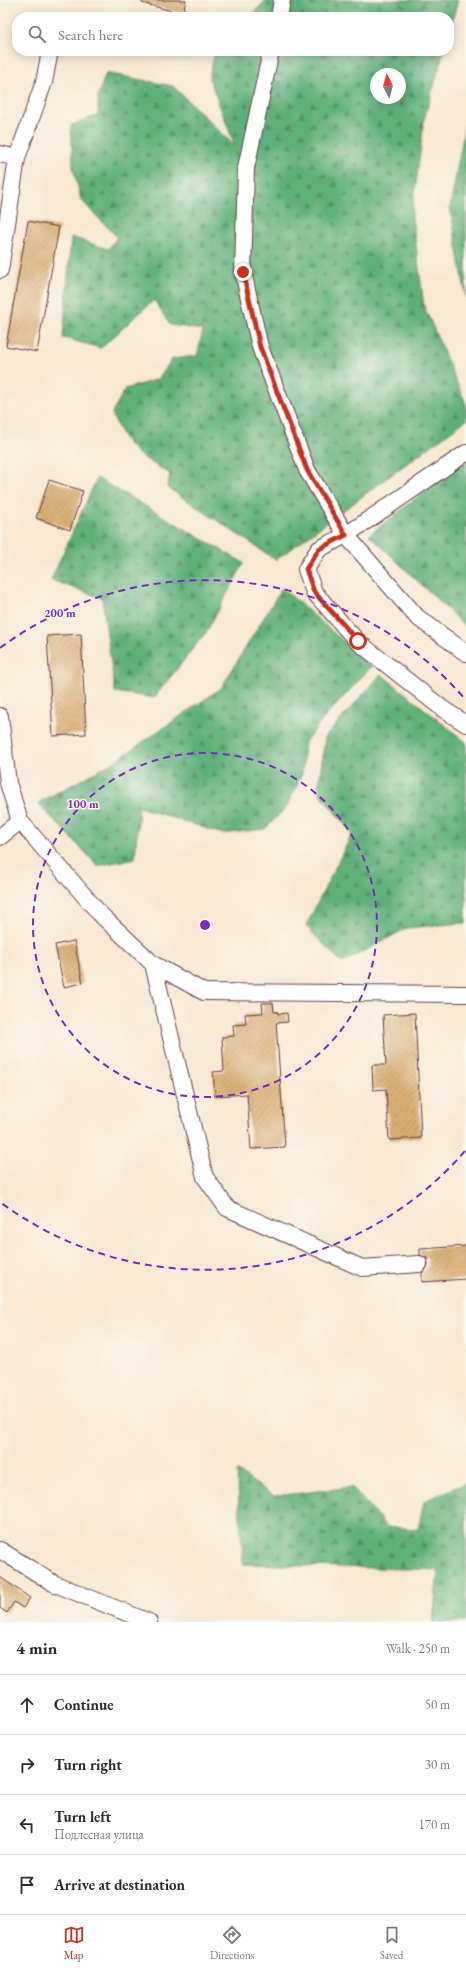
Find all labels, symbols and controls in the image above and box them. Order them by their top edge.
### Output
search box [12,12,454,56]
icon: search [26,23,48,45]
text: Search here [58,25,123,44]
north arrow [370,68,406,104]
route end [234,263,252,281]
text: 200 m [44,605,76,621]
route start [349,632,367,650]
text: 100 m [67,796,99,812]
centre of rings [198,918,212,932]
text: 4 min [16,1637,57,1659]
text: Walk · 250 m [386,1640,450,1657]
icon: ahead [16,1694,38,1716]
text: Continue [54,1695,114,1714]
text: 50 m [425,1696,450,1713]
icon: right [16,1754,38,1776]
text: Turn right [54,1755,122,1774]
text: 30 m [425,1756,450,1773]
text: Turn left [54,1807,111,1826]
icon: left [16,1814,38,1836]
text: 170 m [419,1816,450,1833]
text: Подлесная улица [54,1826,144,1843]
icon: arrive [16,1874,38,1896]
text: Arrive at destination [54,1875,185,1894]
tab: Map [63,1924,85,1962]
tab: Directions [210,1924,254,1962]
tab: Saved [380,1924,403,1962]

